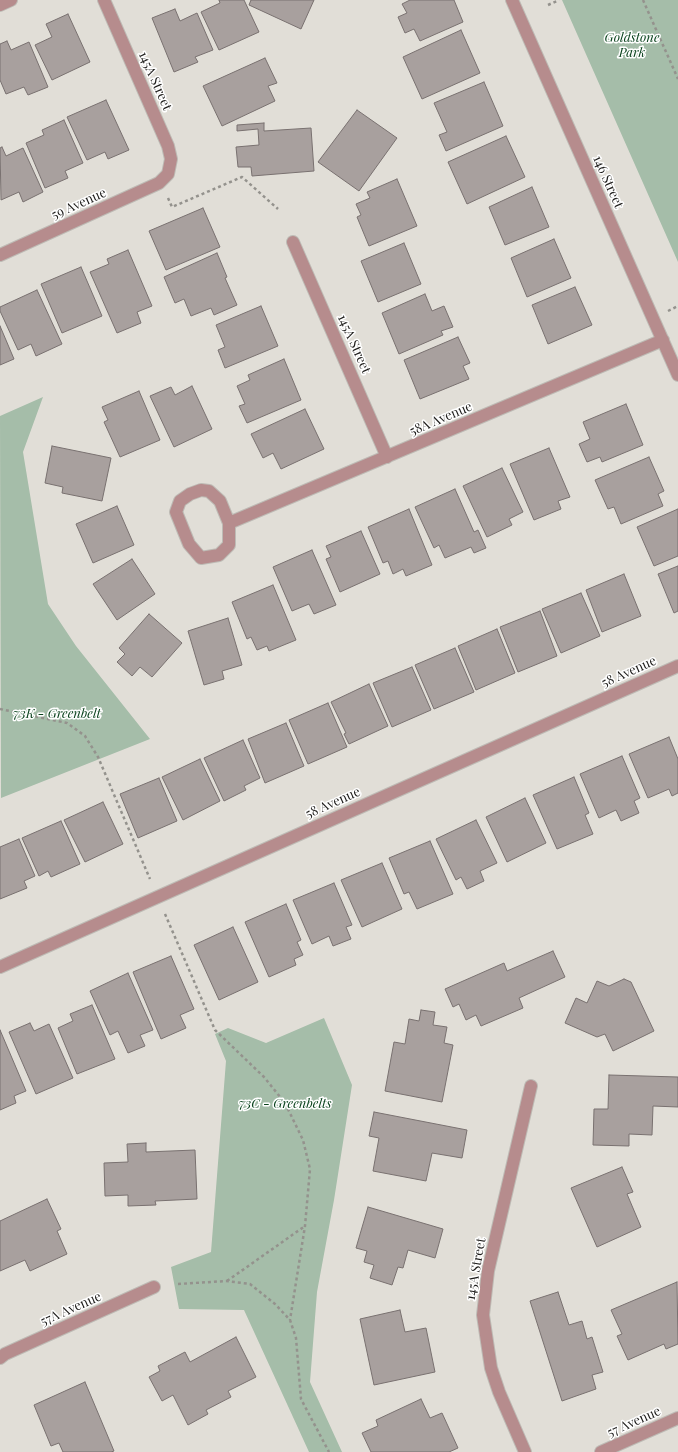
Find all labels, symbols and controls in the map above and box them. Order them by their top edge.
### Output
park label: Goldstone Park [605,30,659,61]
street label: 145A Street [135,49,175,113]
street label: 146 Street [589,153,627,211]
street label: 59 Avenue [49,185,109,223]
street label: 145A Street [334,312,374,376]
street label: 58A Avenue [407,399,475,439]
street label: 58 Avenue [599,653,659,691]
park label: 73K - Greenbelt [13,706,101,722]
street label: 58 Avenue [303,784,363,822]
park label: 73C - Greenbelts [239,1096,331,1112]
street label: 145A Street [463,1237,489,1301]
street label: 57A Avenue [38,1289,104,1329]
street label: 57 Avenue [605,1403,663,1441]

